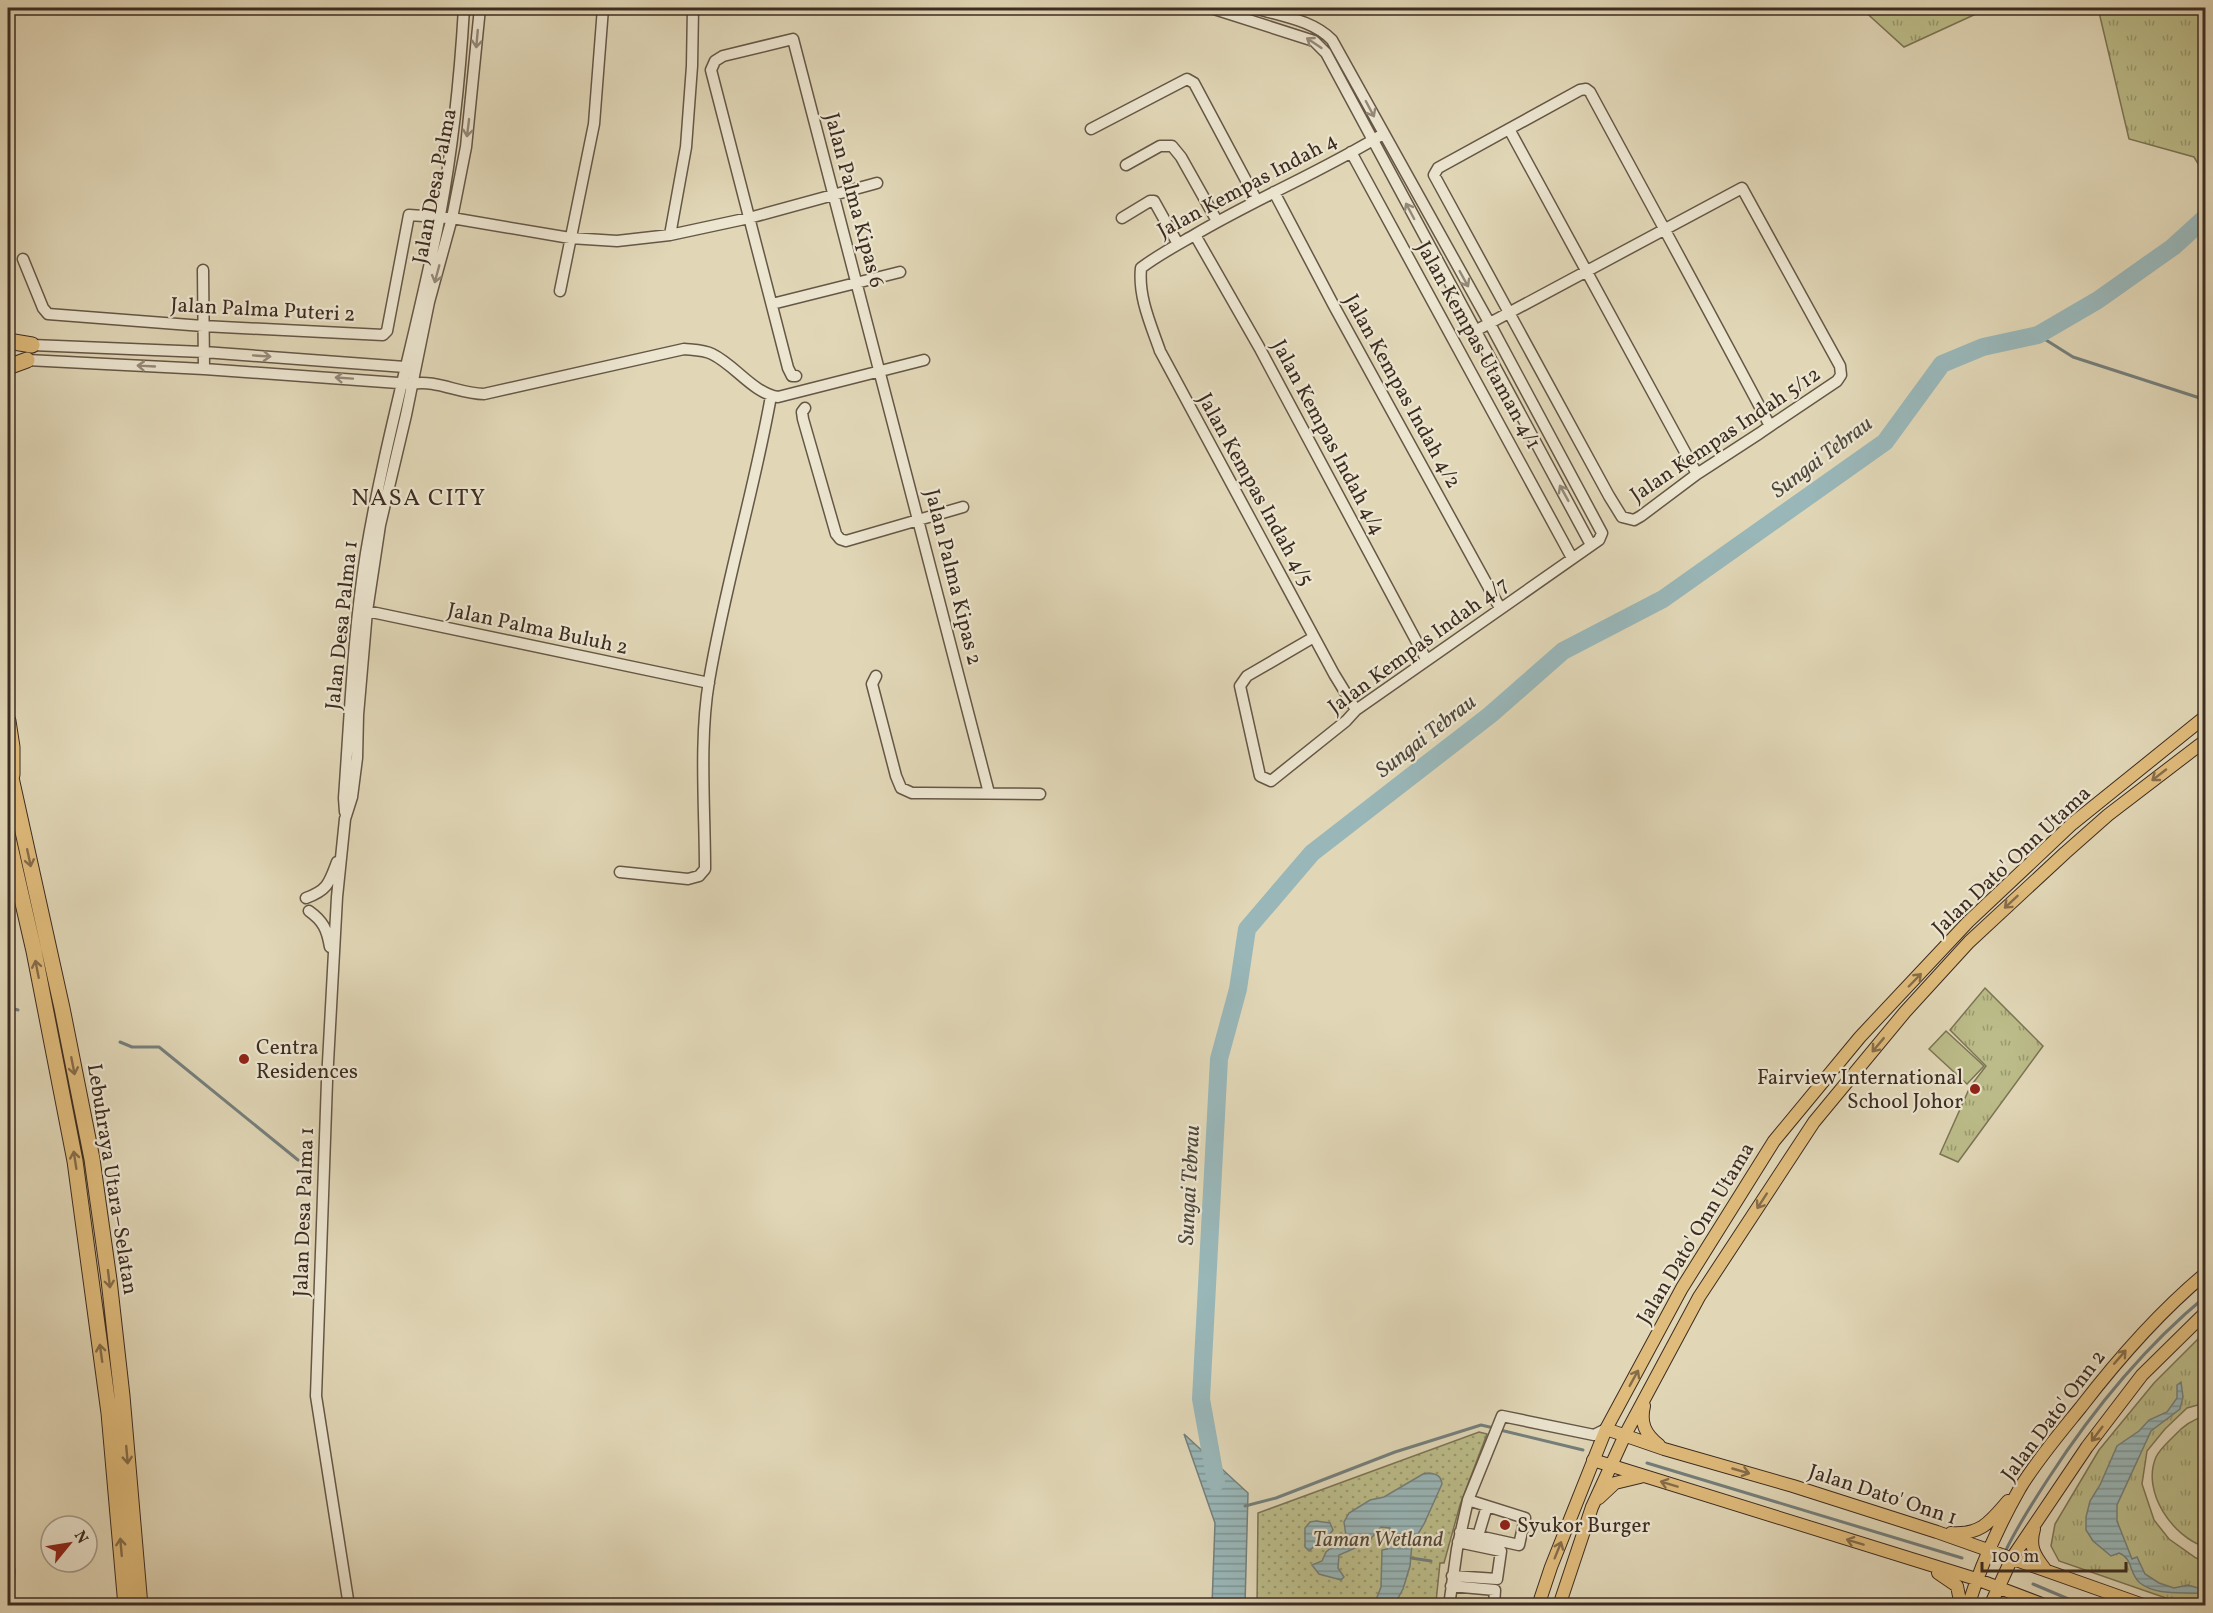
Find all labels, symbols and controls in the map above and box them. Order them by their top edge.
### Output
one-way arrow [471,28,482,48]
one-way arrow [1306,37,1323,50]
one-way arrow [1365,99,1376,117]
street label: Jalan Desa Palma [406,106,465,266]
street label: Jalan Palma Kipas 6 [816,110,891,291]
one-way arrow [463,118,474,138]
street label: Jalan Kempas Indah 4 [1153,127,1343,246]
one-way arrow [1404,203,1415,221]
street label: Jalan Kempas Utaman 4/1 [1408,236,1547,455]
one-way arrow [431,264,442,283]
one-way arrow [1459,270,1471,287]
street label: Jalan Kempas Indah 4/2 [1336,289,1467,494]
street label: Jalan Palma Puteri 2 [170,291,356,330]
street label: Jalan Kempas Indah 4/4 [1264,335,1392,541]
one-way arrow [252,351,272,362]
one-way arrow [136,360,156,371]
street label: Jalan Kempas Indah 5/12 [1625,361,1827,510]
one-way arrow [335,372,355,383]
street label: Jalan Kempas Indah 4/5 [1190,388,1320,591]
water label: Sungai Tebrau [1765,409,1880,507]
district label: NASA CITY [351,482,487,516]
one-way arrow [1558,485,1570,502]
street label: Jalan Palma Kipas 2 [917,486,988,668]
street label: Jalan Desa Palma 1 [319,539,366,711]
street label: Jalan Kempas Indah 4/7 [1322,571,1515,722]
street label: Jalan Palma Buluh 2 [445,596,631,663]
water label: Sungai Tebrau [1370,688,1483,786]
one-way arrow [2151,769,2167,782]
street label: Jalan Dato' Onn Utama [1926,780,2098,943]
one-way arrow [24,848,35,867]
one-way arrow [2004,895,2019,910]
one-way arrow [31,959,42,979]
one-way arrow [1907,973,1921,988]
place label: Centra Residences [256,1034,358,1087]
one-way arrow [1872,1037,1885,1053]
marker: Centra Residences [237,1052,251,1066]
one-way arrow [68,1055,79,1075]
street label: Lebuhraya Utara–Selatan [79,1062,144,1297]
place label: Fairview International School Johor [1757,1064,1963,1117]
marker: Fairview International School Johor [1968,1082,1982,1096]
water label: Sungai Tebrau [1172,1124,1209,1246]
street label: Jalan Desa Palma 1 [287,1127,322,1298]
street label: Jalan Dato' Onn Utama [1630,1137,1762,1330]
one-way arrow [69,1151,80,1170]
one-way arrow [1755,1192,1768,1209]
one-way arrow [104,1268,115,1288]
one-way arrow [95,1344,106,1364]
street label: Jalan Dato' Onn 2 [1995,1344,2113,1488]
one-way arrow [2113,1350,2127,1365]
one-way arrow [1629,1369,1640,1387]
one-way arrow [2091,1426,2104,1442]
one-way arrow [122,1444,133,1464]
street label: Jalan Dato' Onn 1 [1804,1458,1961,1533]
one-way arrow [1731,1466,1750,1477]
one-way arrow [1660,1478,1679,1489]
place label: Syukor Burger [1517,1512,1651,1541]
north arrow [39,1514,99,1574]
marker: Syukor Burger [1498,1518,1512,1532]
park label: Taman Wetland [1313,1526,1443,1555]
text: N [68,1527,93,1548]
scale bar [1982,1535,2126,1573]
one-way arrow [1846,1536,1865,1547]
one-way arrow [115,1538,126,1558]
one-way arrow [1553,1542,1564,1560]
text: 100 m [1991,1545,2040,1570]

